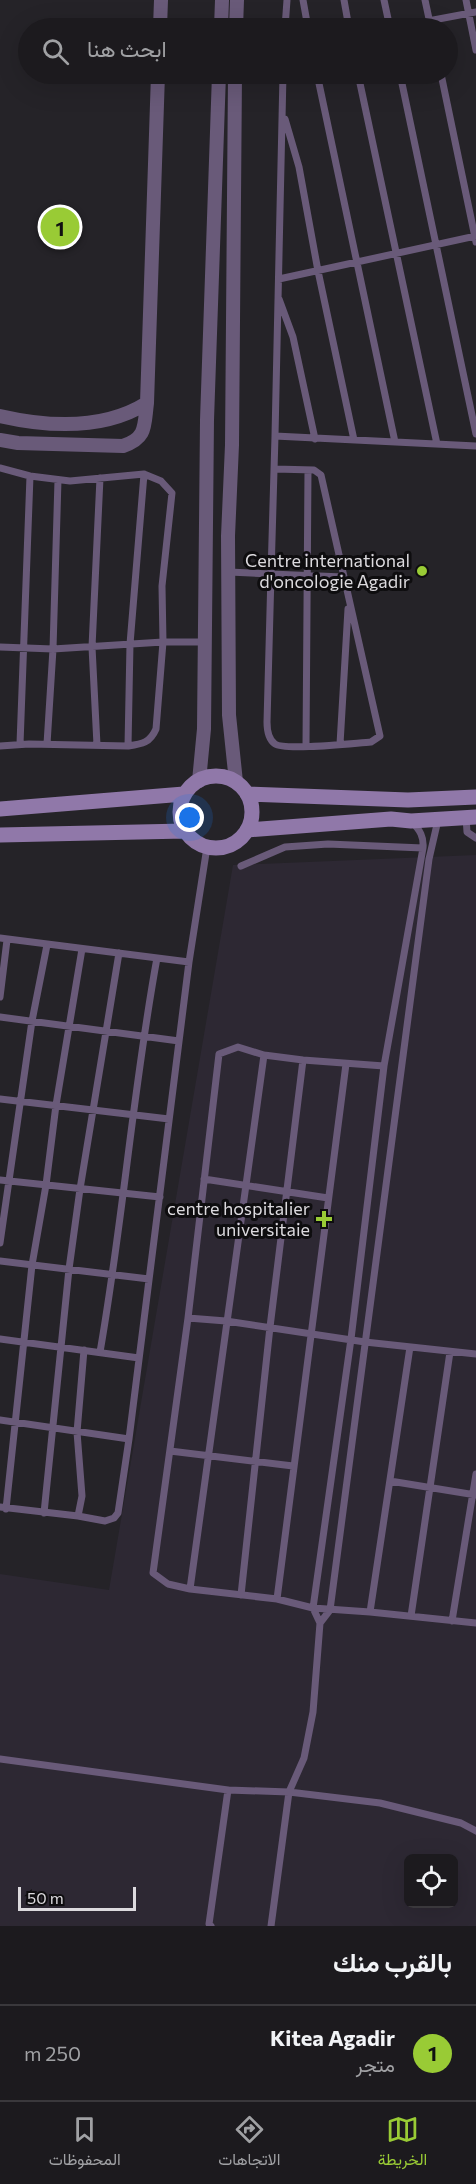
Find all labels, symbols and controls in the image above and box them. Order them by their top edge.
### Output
search box [18,18,458,84]
icon: search [39,35,72,68]
text: ابحث هنا [87,35,167,62]
pin: 1 [40,204,80,250]
place label: Centre international d'oncologie Agadir [245,549,410,592]
marker: Centre international d'oncologie Agadir [415,564,429,578]
your location [175,803,204,832]
place label: centre hospitalier universitaie [167,1197,310,1240]
marker: centre hospitalier universitaie [315,1210,333,1228]
map controls [404,1854,458,1908]
button: locate [404,1854,458,1908]
scale bar [18,1884,136,1912]
text: 50 m [27,1888,64,1907]
text: بالقرب منك [333,1946,452,1977]
text: Kitea Agadir [270,2024,395,2051]
text: 250 m [24,2041,81,2065]
text: 1 [428,2041,437,2065]
text: متجر [356,2052,395,2076]
tab: المحفوظات [49,2113,121,2174]
tab: الاتجاهات [218,2113,280,2174]
tab: الخريطة [378,2113,427,2174]

